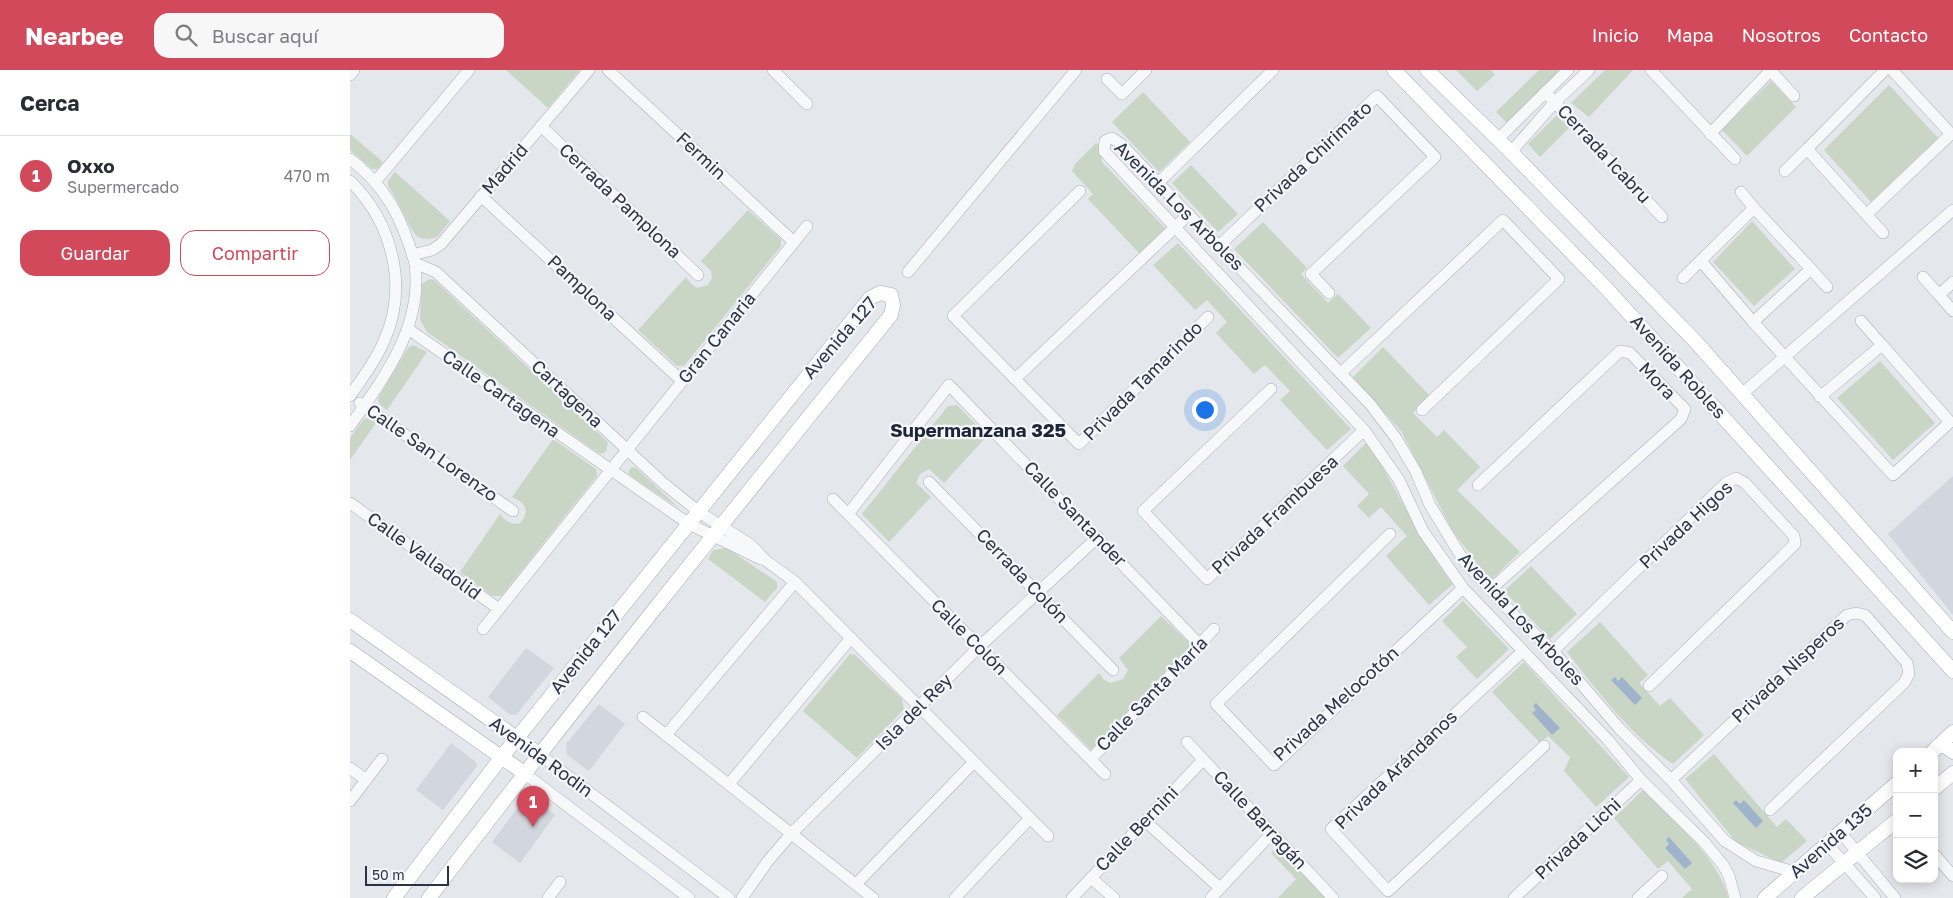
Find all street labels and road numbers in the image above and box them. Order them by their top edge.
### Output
street label: Privada Chirimato [1249,96,1376,216]
street label: Cerrada Icabru [1553,99,1656,207]
street label: Fermin [672,127,731,184]
street label: Avenida Los Arboles [1110,136,1249,275]
street label: Cerrada Pamplona [555,138,686,262]
street label: Madrid [476,139,532,198]
street label: Pamplona [544,250,622,325]
street label: Gran Canaria [673,287,760,387]
street label: Avenida 127 [798,292,881,383]
street label: Avenida Robles [1626,310,1731,423]
street label: Privada Tamarindo [1078,316,1207,445]
street label: Calle Cartagena [438,344,565,442]
street label: Cartagena [527,355,608,432]
street label: Mora [1635,357,1681,404]
street label: Calle San Lorenzo [363,399,502,506]
street label: Privada Frambuesa [1207,450,1342,579]
street label: Calle Santander [1020,456,1132,571]
street label: Privada Higos [1634,476,1736,573]
street label: Calle Valladolid [363,507,486,604]
street label: Cerrada Colón [972,523,1073,627]
street label: Avenida Los Arboles [1454,547,1589,690]
street label: Calle Colón [927,593,1013,679]
street label: Avenida 127 [545,605,626,698]
street label: Privada Nisperos [1726,611,1848,727]
street label: Calle Santa María [1091,631,1212,755]
street label: Privada Melocotón [1268,641,1403,765]
street label: Isla del Rey [870,668,956,754]
street label: Privada Arándanos [1329,705,1461,833]
street label: Avenida Rodin [486,711,598,801]
street label: Calle Barragán [1209,765,1312,873]
street label: Calle Bernini [1090,781,1182,876]
street label: Privada Lichi [1530,793,1625,884]
street label: Avenida 135 [1784,798,1876,882]

